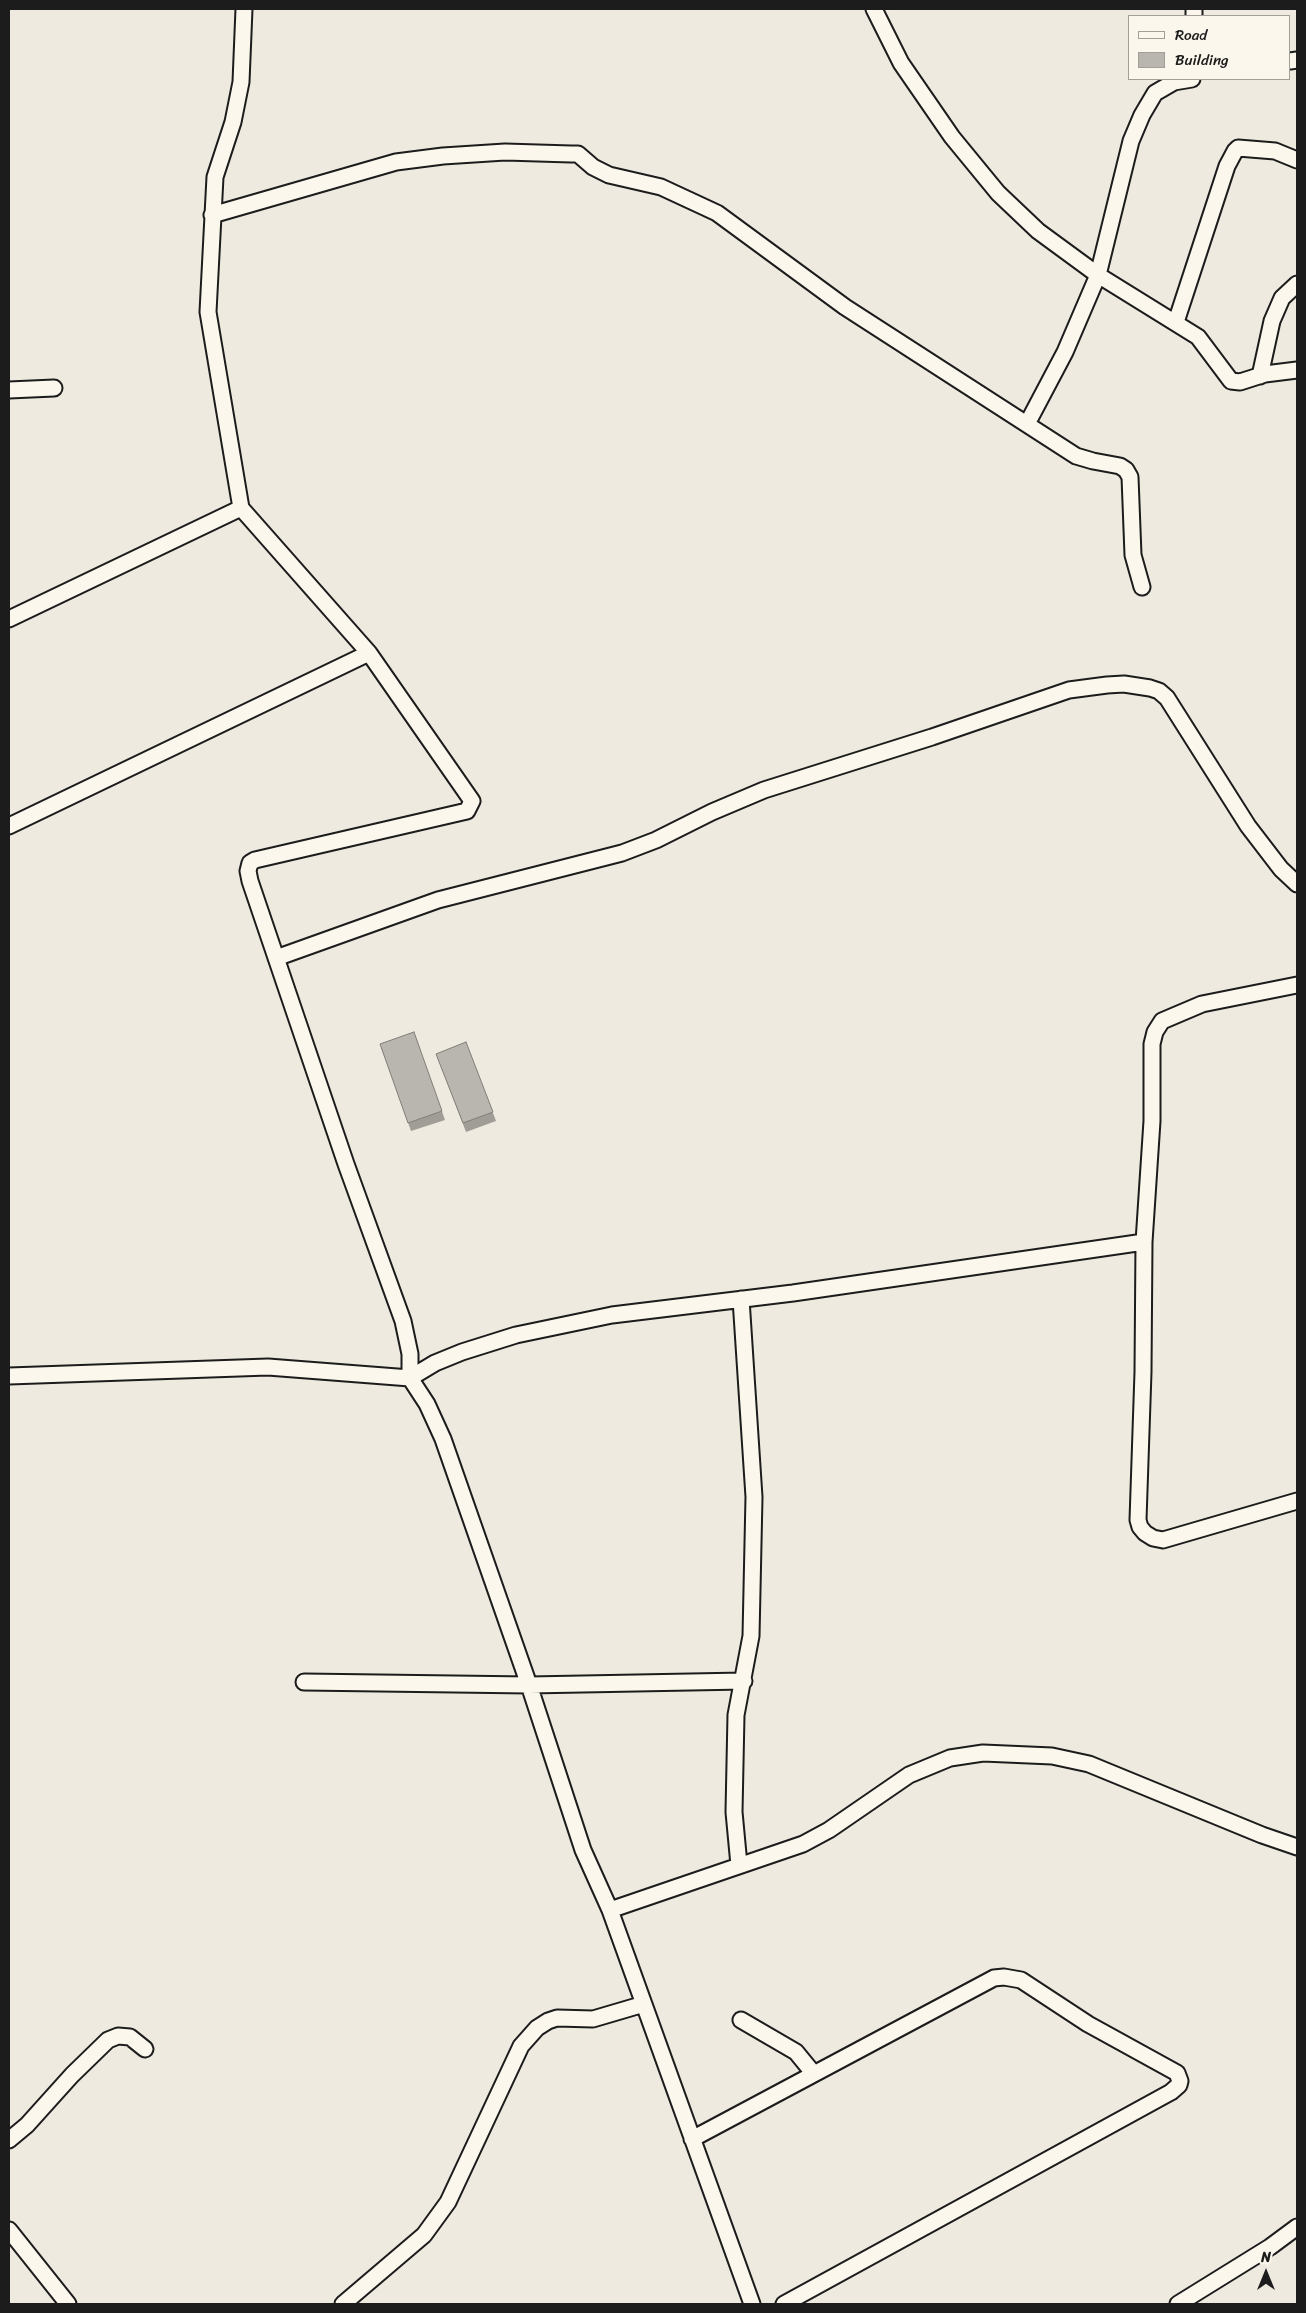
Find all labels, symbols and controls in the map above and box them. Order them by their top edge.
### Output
legend [1128,15,1291,80]
text: Road [1175,22,1207,48]
text: Building [1175,47,1229,73]
text: N [1261,2245,1271,2270]
north arrow [1241,2248,1291,2298]

